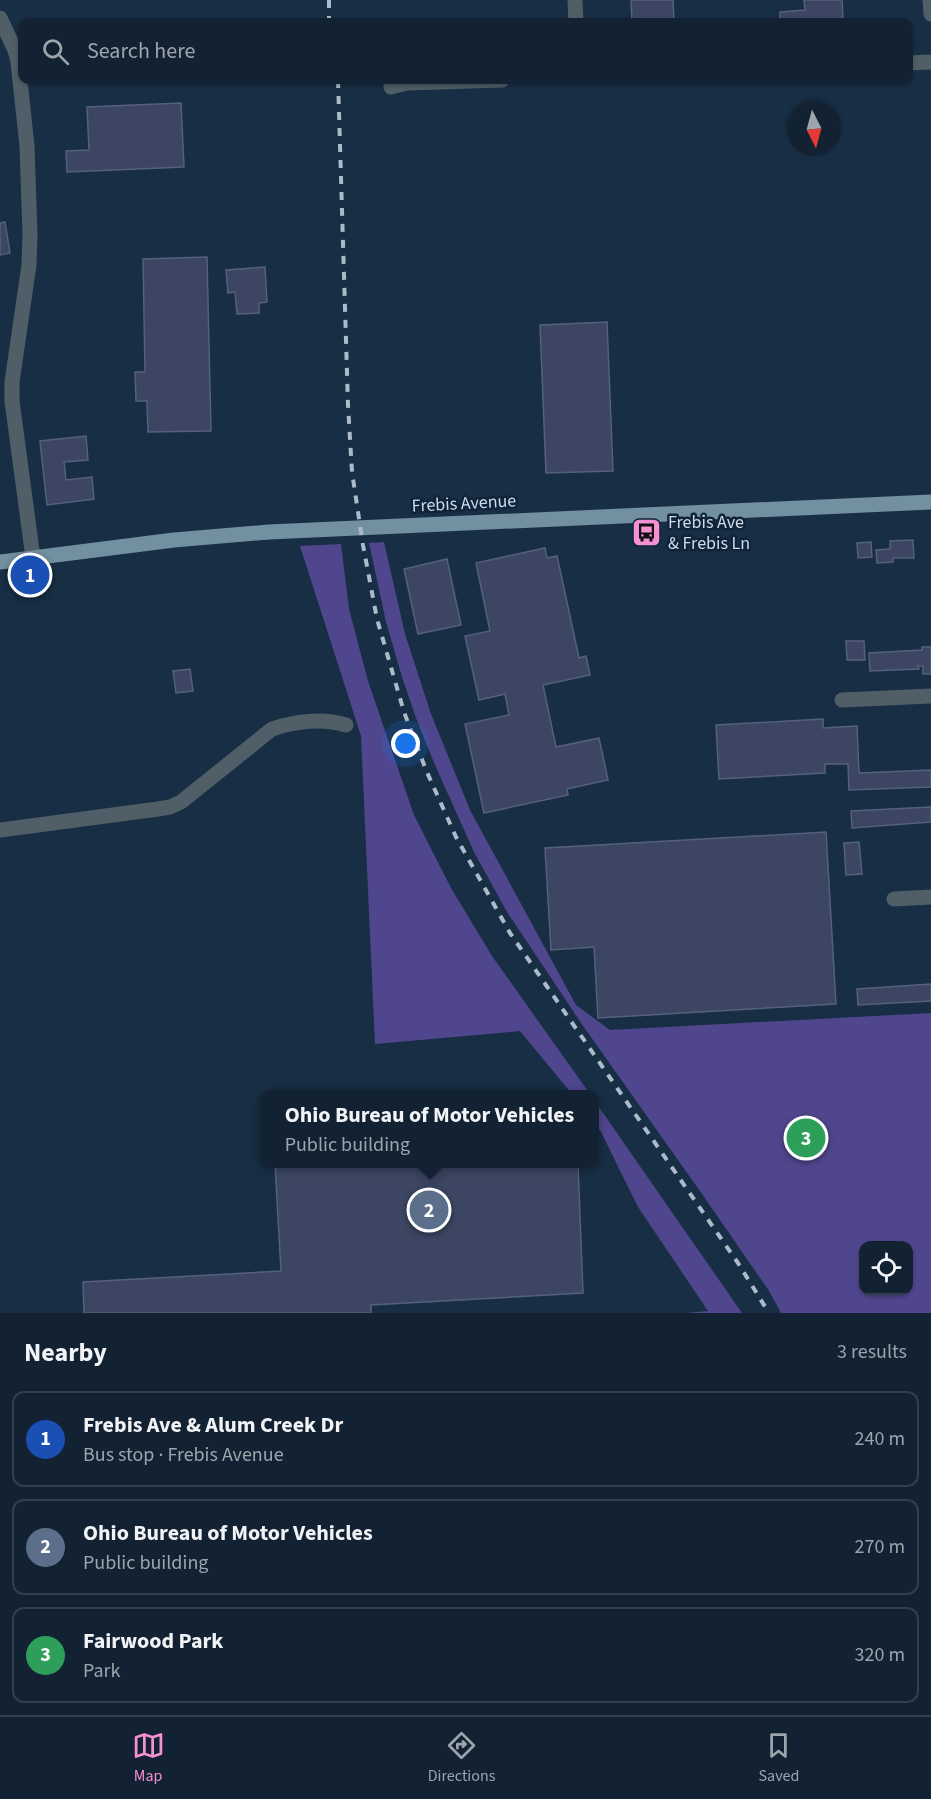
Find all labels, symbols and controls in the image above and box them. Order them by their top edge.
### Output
search box [18,18,913,84]
icon: search [39,35,72,68]
text: Search here [87,35,195,67]
north arrow [787,102,841,156]
street label: Frebis Avenue [411,488,517,519]
place label: Frebis Ave & Frebis Ln [668,510,750,556]
bus stop icon: Frebis Ave & Frebis Ln [631,516,663,548]
pin: 1 [10,552,50,598]
your location [391,729,420,758]
popup [260,1090,599,1168]
text: Ohio Bureau of Motor Vehicles [285,1099,574,1131]
pin: 3 [786,1116,826,1160]
text: Public building [285,1131,410,1159]
pin: 2 [410,1188,448,1232]
map controls [859,1241,913,1295]
button: locate [859,1241,913,1295]
text: Nearby [24,1334,107,1371]
text: 3 results [837,1338,907,1366]
text: Frebis Ave & Alum Creek Dr [83,1409,343,1441]
text: 1 [40,1425,51,1453]
text: 240 m [855,1425,905,1453]
text: Bus stop · Frebis Avenue [83,1441,284,1469]
text: Ohio Bureau of Motor Vehicles [83,1517,373,1549]
text: 2 [40,1533,51,1561]
text: 270 m [855,1533,905,1561]
text: Public building [83,1549,208,1577]
text: Fairwood Park [83,1625,223,1657]
text: 3 [40,1641,51,1669]
text: 320 m [855,1641,905,1669]
text: Park [83,1657,120,1685]
tab: Map [132,1729,165,1787]
tab: Directions [428,1729,495,1787]
tab: Saved [759,1729,799,1787]

